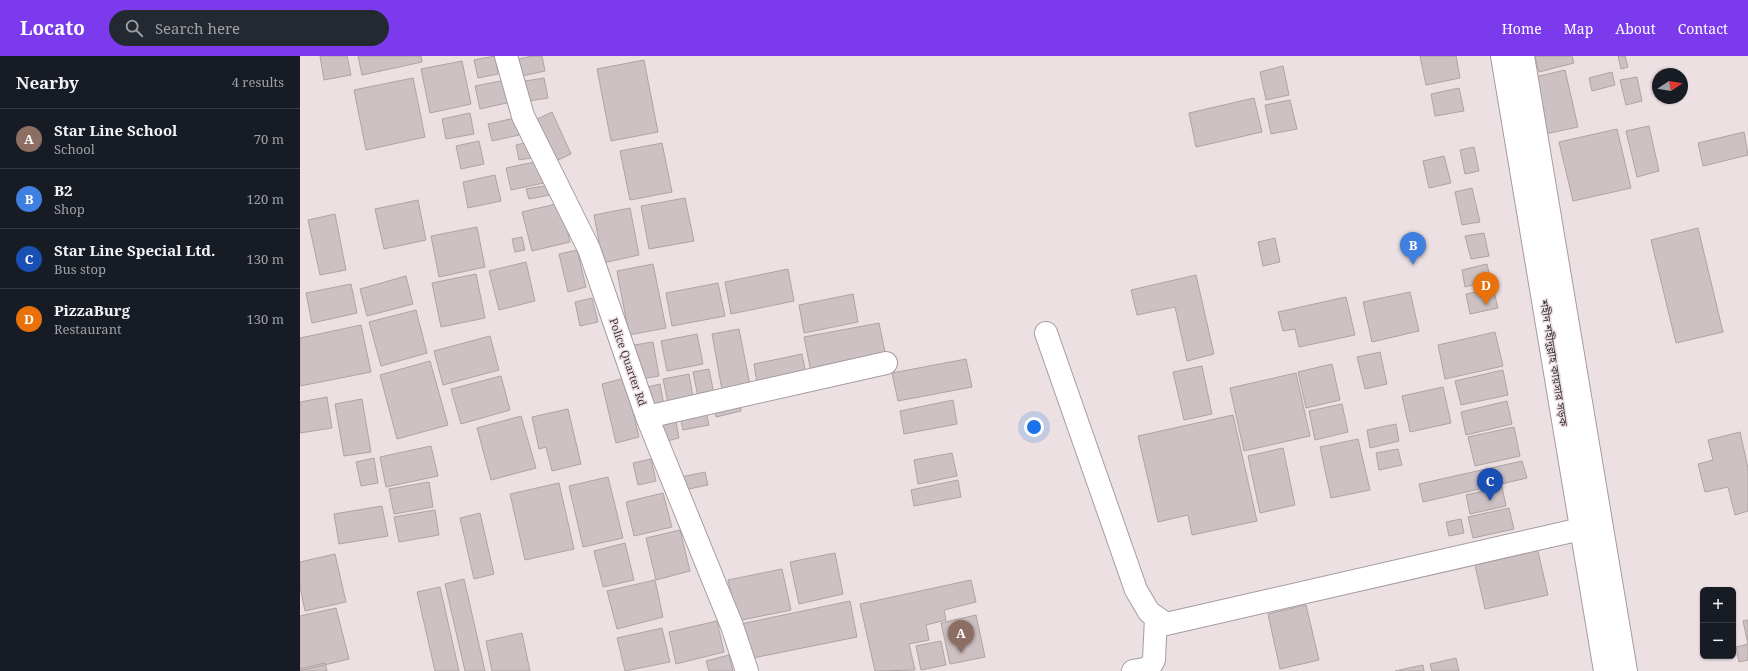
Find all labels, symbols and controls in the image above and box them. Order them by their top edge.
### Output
search box [109,10,389,46]
text: Locato [20,15,85,41]
icon: search [123,17,145,39]
text: Search here [155,18,240,38]
text: Home [1502,19,1542,38]
text: Map [1564,19,1593,38]
text: About [1615,19,1656,38]
text: Contact [1678,19,1728,38]
north arrow [1652,68,1688,104]
text: Nearby [16,71,79,94]
text: 4 results [232,73,284,91]
text: Star Line School [54,120,177,140]
text: A [24,130,34,148]
text: 70 m [254,130,284,148]
text: School [54,140,95,158]
text: B2 [54,180,73,200]
text: B [25,190,33,208]
text: 120 m [247,190,284,208]
text: Shop [54,200,85,218]
pin: B [1400,232,1426,265]
text: Star Line Special Ltd. [54,240,215,260]
text: C [25,250,33,268]
text: 130 m [247,250,284,268]
text: Bus stop [54,260,106,278]
pin: D [1473,272,1499,305]
street label: শহীদ শহীদুল্লাহ কায়সার সড়ক [1537,298,1572,427]
text: PizzaBurg [54,300,130,320]
text: D [24,310,34,328]
text: 130 m [247,310,284,328]
street label: Police Quarter Rd [606,316,651,408]
text: Restaurant [54,320,122,338]
your location [1024,417,1044,437]
pin: C [1477,468,1503,501]
map controls [1700,587,1736,659]
button: + [1700,587,1736,623]
pin: A [948,620,974,653]
button: − [1700,623,1736,659]

